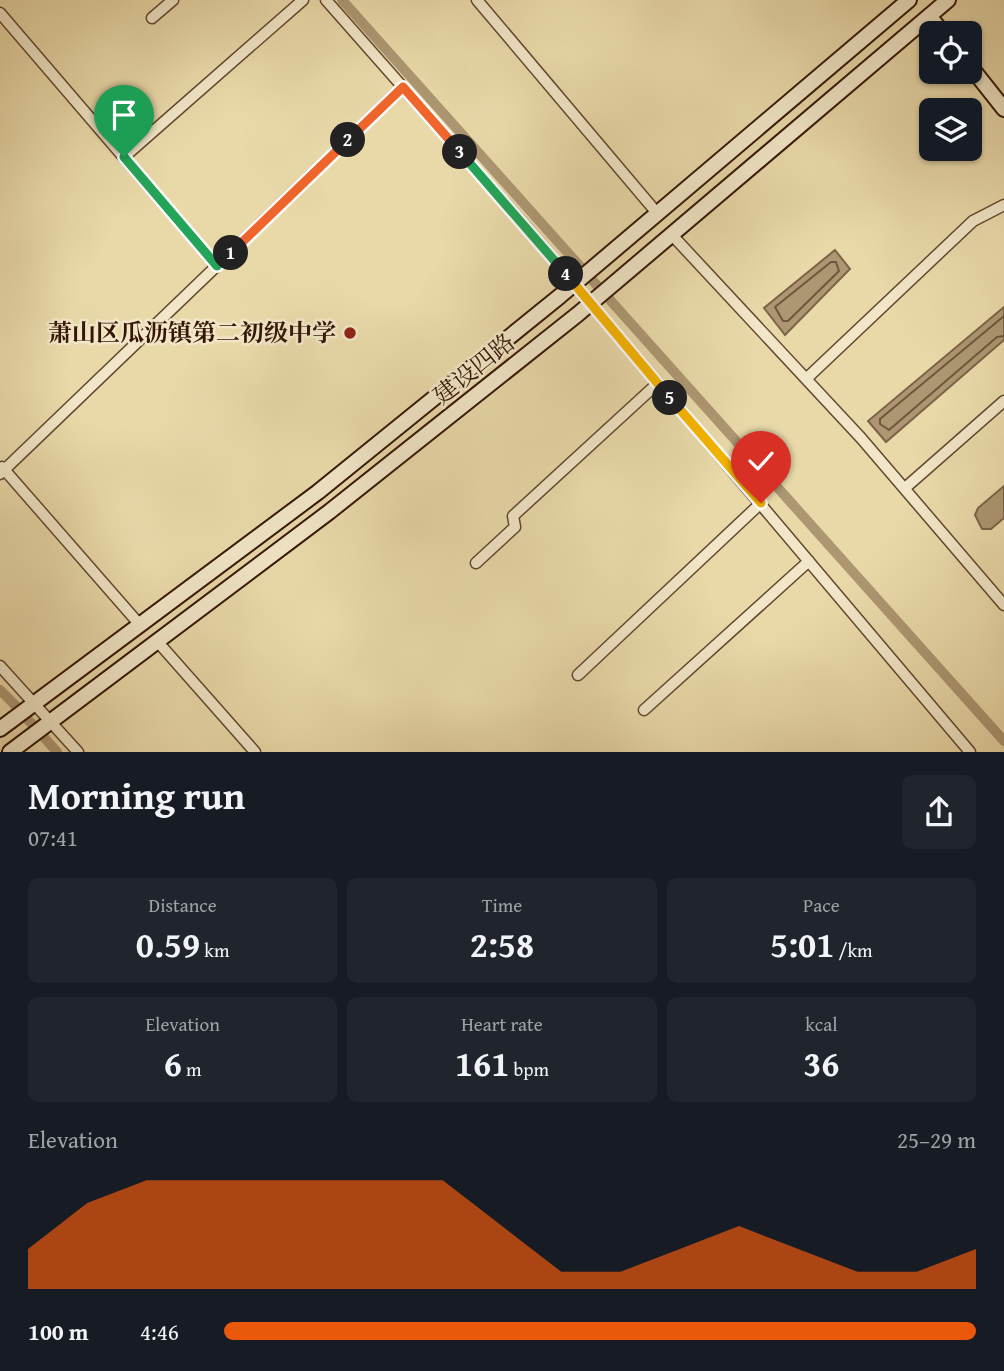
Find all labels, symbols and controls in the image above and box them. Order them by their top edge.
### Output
map controls [919,21,982,161]
button: locate [919,21,982,84]
pin [94,85,154,157]
icon: arrive [105,96,143,134]
button: layers [919,98,982,161]
pin: 2 [330,122,366,158]
text: 2 [343,125,352,153]
pin: 3 [442,134,477,170]
text: 3 [455,137,464,165]
pin: 1 [214,236,248,270]
text: 1 [226,238,235,266]
pin: 4 [548,256,584,292]
text: 4 [561,259,570,287]
place label: 萧山区瓜沥镇第二初级中学 [48,315,336,350]
marker: 萧山区瓜沥镇第二初级中学 [342,325,358,341]
street label: 建设四路 [425,325,522,412]
pin: 5 [652,380,688,416]
text: 5 [665,383,674,411]
pin [731,431,791,503]
icon: check [742,442,780,480]
text: Morning run [28,767,245,823]
button: share [902,775,976,849]
text: 07:41 [28,821,78,854]
text: Distance [149,891,217,919]
text: Time [482,891,522,919]
text: Pace [803,891,840,919]
text: 0.59 [136,919,200,970]
text: 2:58 [470,919,534,970]
text: 5:01 [770,919,834,970]
text: km [200,936,229,964]
text: /km [834,936,873,964]
text: Elevation [145,1010,220,1038]
text: Heart rate [461,1010,543,1038]
text: kcal [805,1010,838,1038]
text: 6 [164,1038,182,1089]
text: 161 [455,1038,509,1089]
text: 36 [803,1038,839,1089]
text: m [182,1055,202,1083]
text: bpm [509,1055,549,1083]
text: Elevation [28,1123,118,1156]
text: 25–29 m [897,1123,976,1156]
text: 100 m [28,1315,89,1348]
text: 4:46 [140,1315,179,1348]

